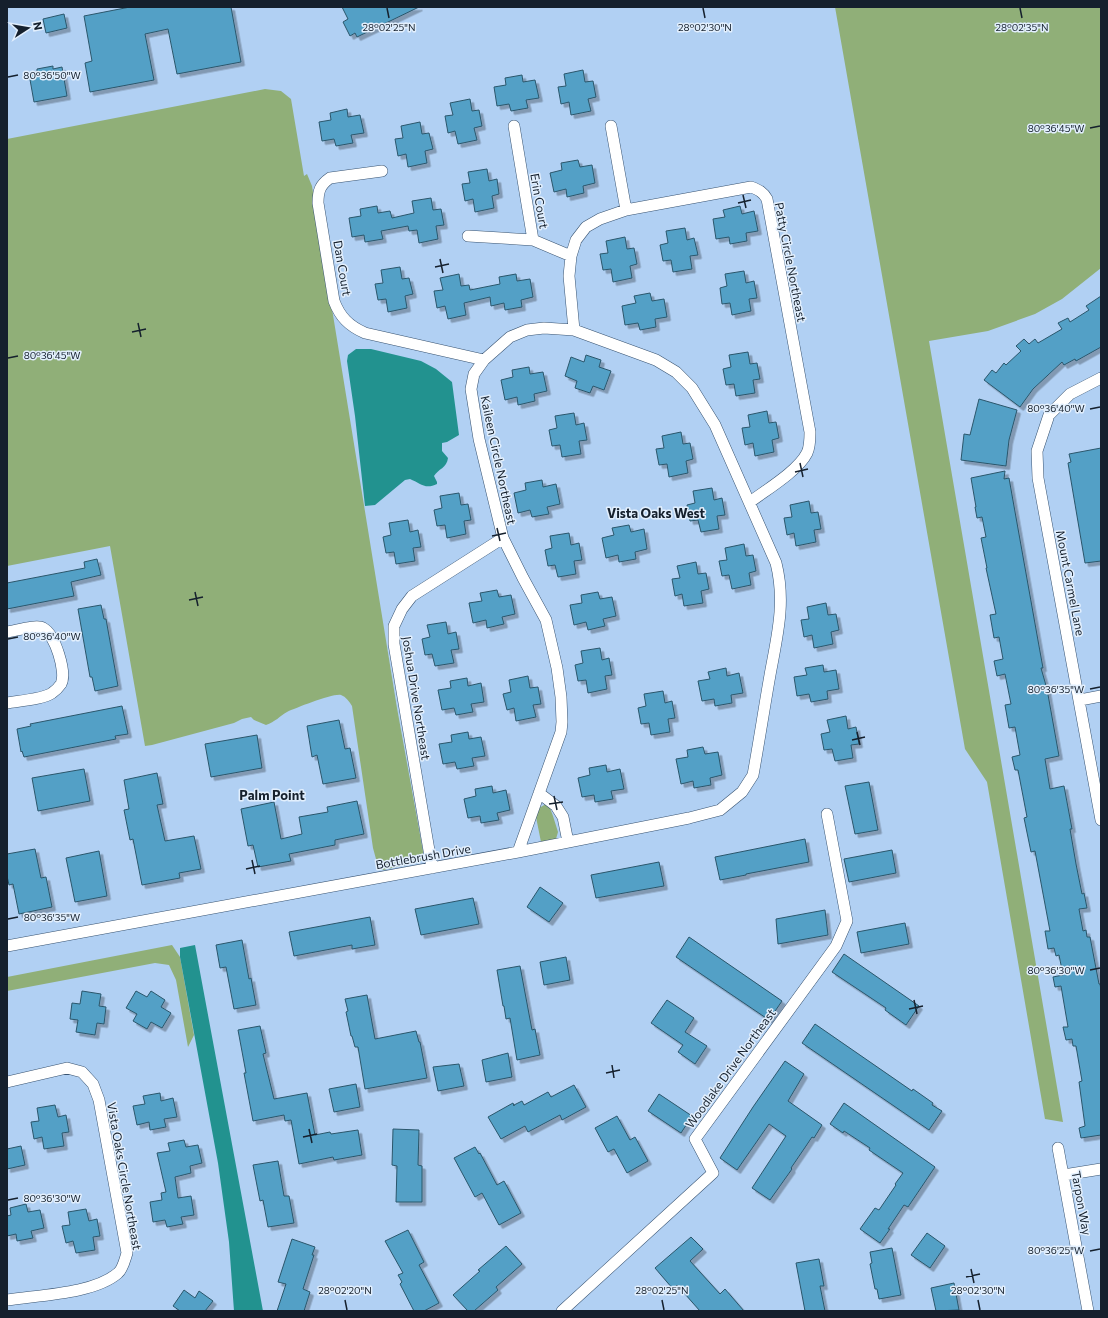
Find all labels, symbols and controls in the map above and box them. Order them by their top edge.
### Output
north arrow [8,8,48,48]
text: N [31,20,45,31]
text: 28°02'25"N [363,21,415,33]
text: 28°02'30"N [678,21,732,33]
text: 28°02'35"N [995,21,1049,33]
text: 80°36'50"W [23,69,81,81]
text: 80°36'45"W [1028,122,1084,134]
street label: Erin Court [528,172,552,230]
street label: Patty Circle Northeast [773,201,809,323]
street label: Dan Court [331,239,355,297]
text: 80°36'45"W [24,349,80,361]
street label: Kaileen Circle Northeast [478,394,520,526]
text: 80°36'40"W [1027,402,1085,414]
district label: Vista Oaks West [607,505,706,521]
street label: Mount Carmel Lane [1054,529,1088,637]
text: 80°36'40"W [23,630,81,642]
street label: Joshua Drive Northeast [399,635,434,761]
text: 80°36'35"W [1028,683,1084,695]
district label: Palm Point [239,787,305,803]
street label: Bottlebrush Drive [374,841,472,871]
text: 80°36'35"W [24,911,80,923]
text: 80°36'30"W [1027,964,1085,976]
street label: Woodlake Drive Northeast [682,1006,778,1130]
street label: Vista Oaks Circle Northeast [105,1101,145,1251]
street label: Tarpon Way [1069,1170,1095,1236]
text: 80°36'30"W [23,1192,81,1204]
text: 80°36'25"W [1028,1244,1084,1256]
text: 28°02'20"N [318,1284,372,1296]
text: 28°02'25"N [636,1284,688,1296]
text: 28°02'30"N [951,1284,1005,1296]

